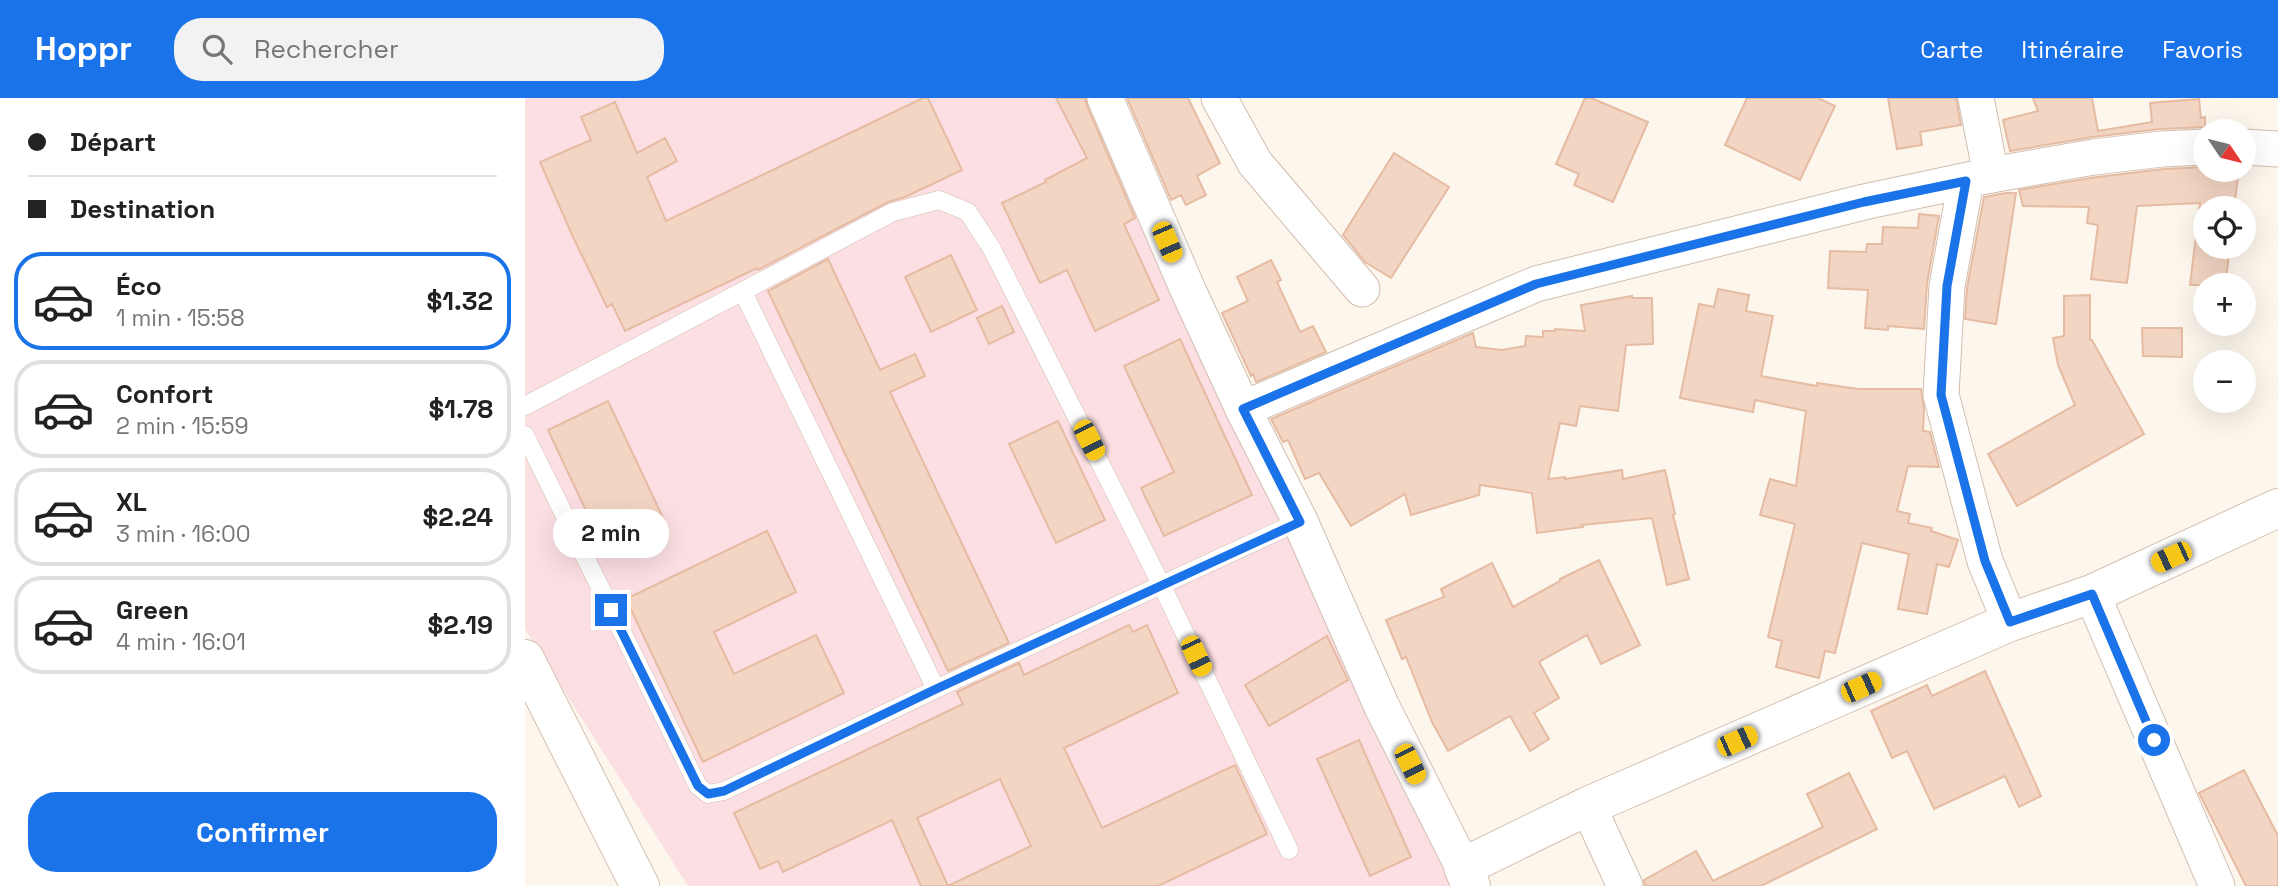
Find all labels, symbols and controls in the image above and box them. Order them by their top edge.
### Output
search box [174,18,664,81]
text: Hoppr [35,28,132,70]
icon: search [198,30,236,68]
text: Rechercher [254,32,399,66]
text: Carte [1920,34,1983,65]
text: Itinéraire [2021,34,2124,65]
text: Favoris [2162,34,2243,65]
north arrow [2193,119,2256,182]
map controls [2193,119,2256,413]
text: Départ [70,125,156,159]
text: Destination [70,192,215,226]
button: locate [2193,196,2256,259]
car [1150,219,1185,265]
text: Éco [116,269,162,303]
icon: car [32,270,95,333]
button: + [2193,273,2256,336]
text: $1.32 [426,284,493,318]
text: 1 min · 15:58 [116,303,244,333]
button: − [2193,350,2256,413]
text: Confort [116,377,213,411]
icon: car [32,378,95,441]
text: $1.78 [429,392,493,426]
text: 2 min · 15:59 [116,411,248,441]
car [1071,417,1108,463]
text: XL [116,485,147,519]
icon: car [32,486,95,549]
text: $2.24 [422,500,493,534]
callout: 2 min [553,508,669,558]
text: 2 min [581,518,641,548]
text: 3 min · 16:00 [116,519,250,549]
car [2148,539,2195,575]
text: Green [116,593,189,627]
icon: car [32,594,95,657]
route end [595,594,627,626]
text: $2.19 [428,608,493,642]
text: 4 min · 16:01 [116,627,246,657]
car [1178,633,1215,679]
car [1838,669,1885,705]
car [1714,723,1761,759]
route start [2138,724,2170,756]
car [1392,741,1429,787]
button: Confirmer [28,792,497,872]

